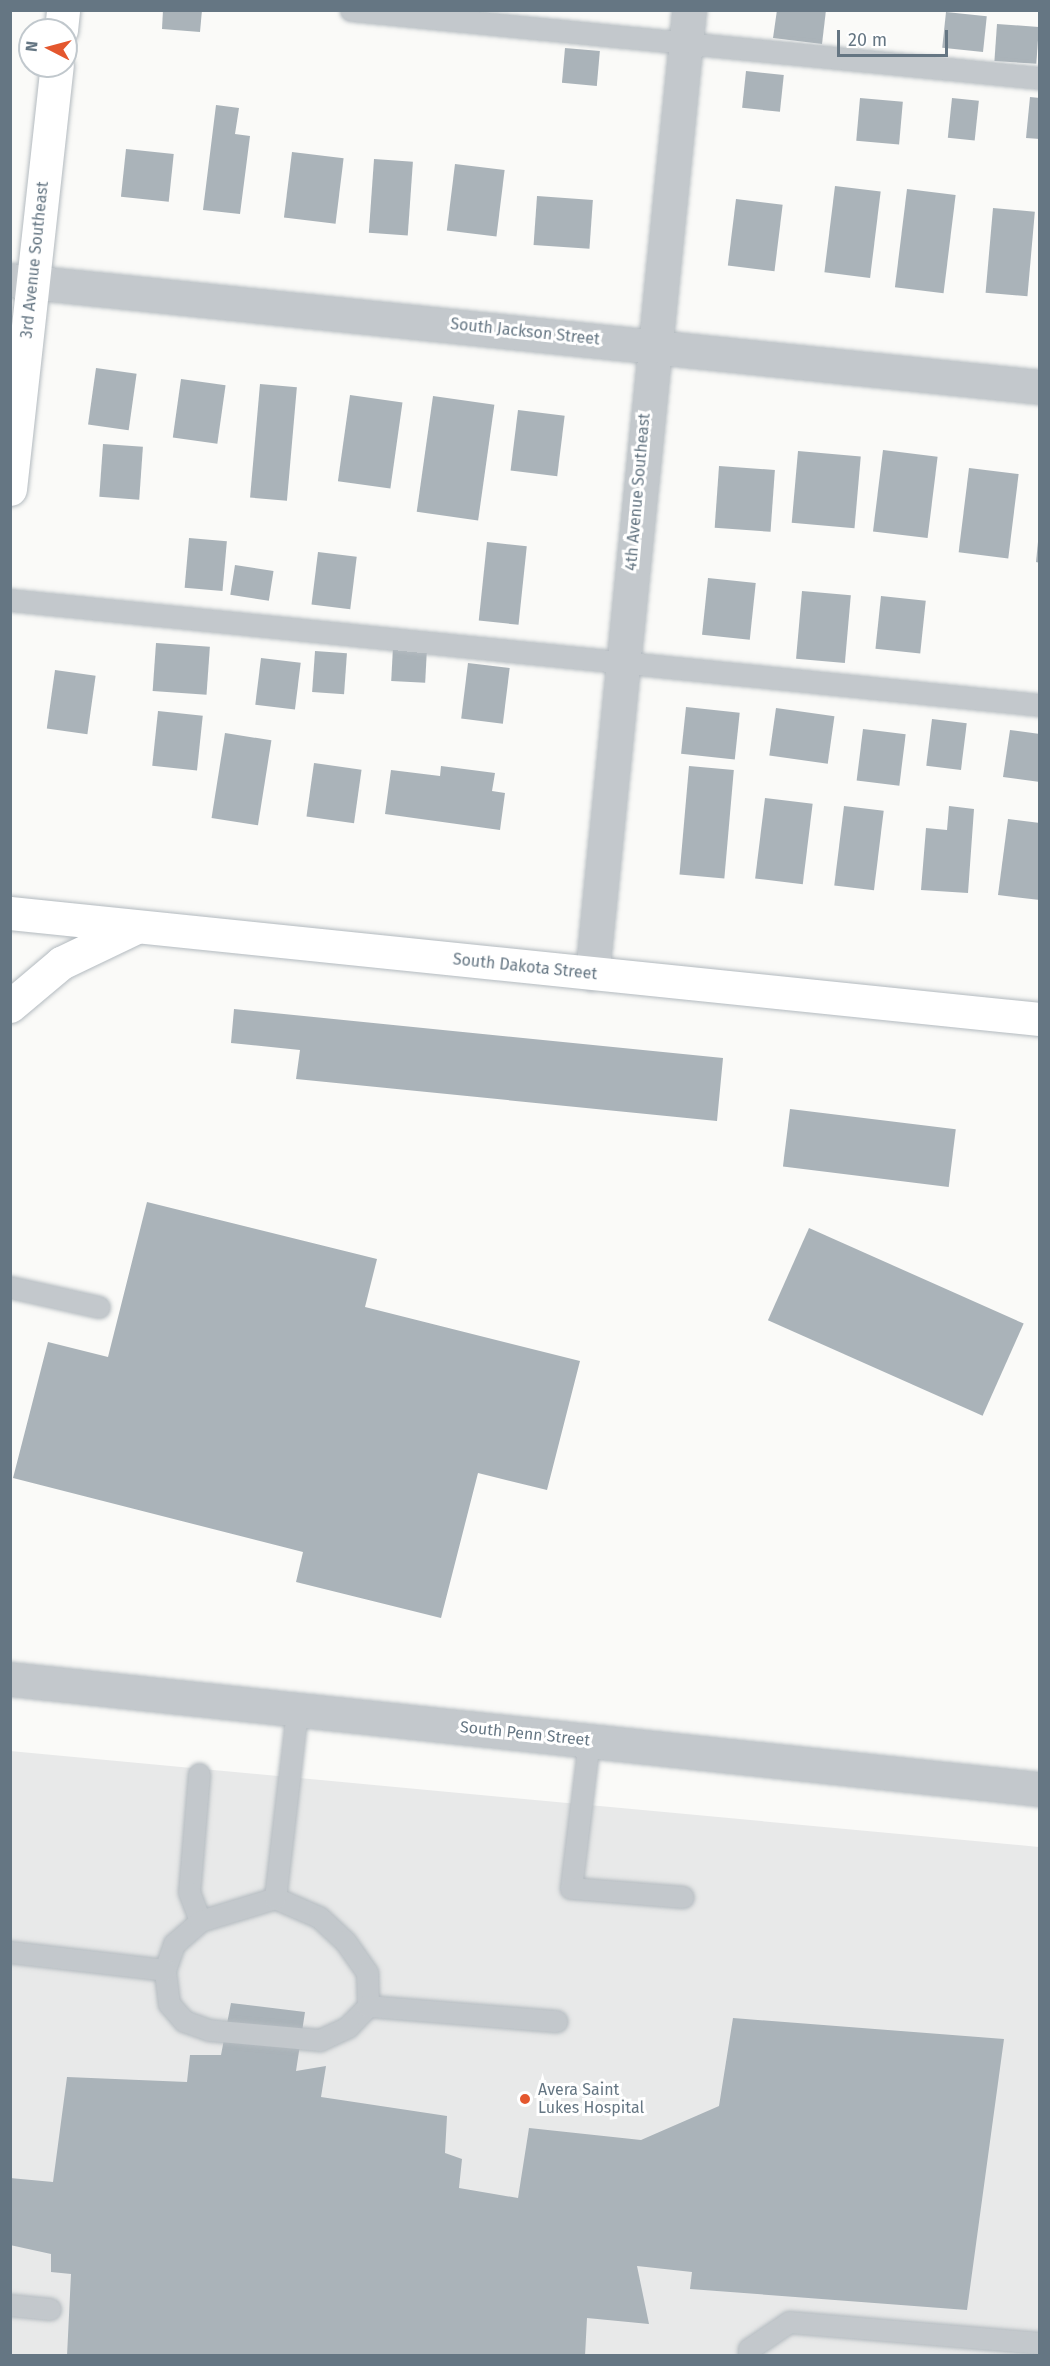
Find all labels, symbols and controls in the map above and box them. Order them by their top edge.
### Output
north arrow [18,18,78,78]
scale bar [840,18,951,56]
text: 20 m [848,29,887,51]
text: N [22,40,42,53]
street label: 3rd Avenue Southeast [17,181,53,339]
street label: South Jackson Street [449,315,601,349]
street label: 4th Avenue Southeast [622,412,654,572]
street label: South Dakota Street [452,950,598,984]
street label: South Penn Street [459,1718,591,1750]
place label: Avera Saint Lukes Hospital [538,2080,644,2118]
marker: Avera Saint Lukes Hospital [516,2090,534,2108]

